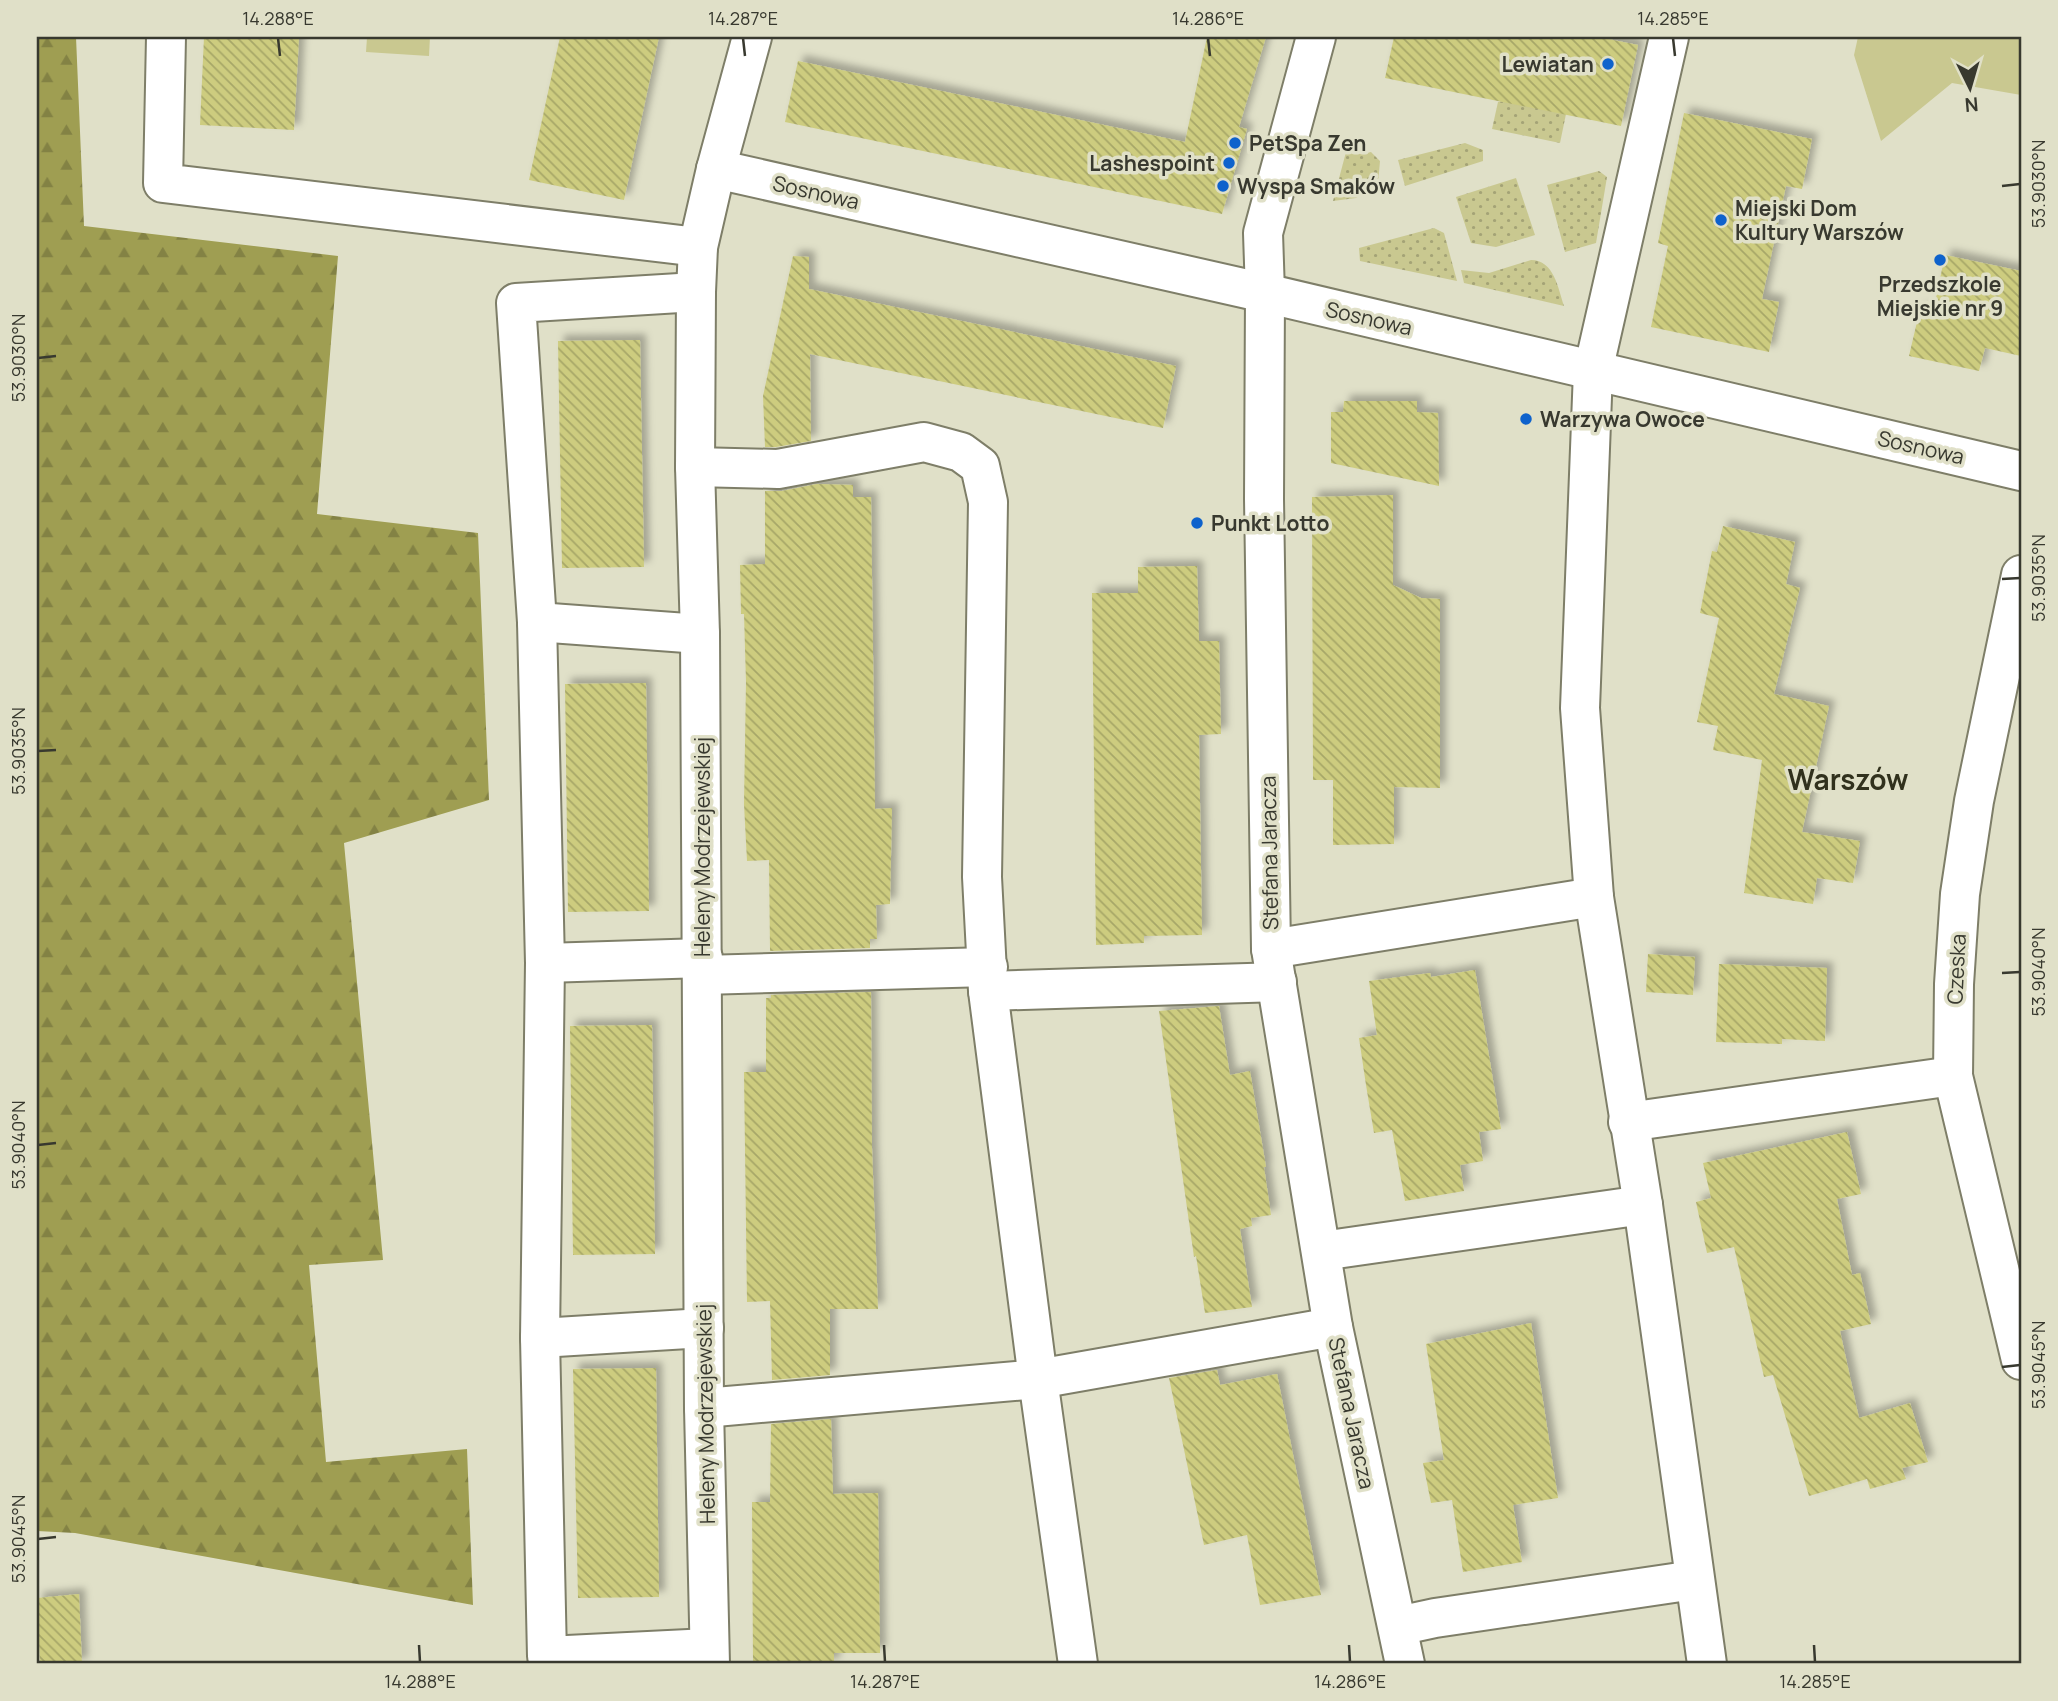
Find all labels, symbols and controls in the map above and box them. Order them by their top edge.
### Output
text: 14.288°E [242,6,314,30]
text: 14.287°E [708,6,778,30]
text: 14.286°E [1172,6,1244,30]
text: 14.285°E [1637,6,1709,30]
place label: Lewiatan [1501,50,1594,78]
north arrow [1936,52,2006,122]
marker: Lewiatan [1600,56,1616,72]
text: N [1964,91,1979,118]
place label: PetSpa Zen [1249,129,1366,157]
marker: PetSpa Zen [1227,135,1243,151]
text: 53.9030°N [2026,140,2050,228]
place label: Lashespoint [1089,149,1215,177]
marker: Lashespoint [1221,155,1237,171]
street label: Sosnowa [770,168,862,216]
place label: Wyspa Smaków [1237,172,1395,200]
marker: Wyspa Smaków [1215,178,1231,194]
place label: Miejski Dom Kultury Warszów [1735,194,1904,246]
marker: Miejski Dom Kultury Warszów [1713,212,1729,228]
marker: Przedszkole Miejskie nr 9 [1932,252,1948,268]
place label: Przedszkole Miejskie nr 9 [1877,270,2003,322]
street label: Sosnowa [1323,294,1415,342]
text: 53.9030°N [6,314,30,402]
place label: Warzywa Owoce [1540,405,1705,433]
marker: Warzywa Owoce [1518,411,1534,427]
street label: Sosnowa [1875,423,1967,471]
place label: Punkt Lotto [1211,509,1329,537]
marker: Punkt Lotto [1189,515,1205,531]
text: 53.9035°N [2026,534,2050,622]
text: 53.9035°N [6,707,30,795]
street label: Heleny Modrzejewskiej [688,737,716,957]
district label: Warszów [1788,760,1909,798]
street label: Stefana Jaracza [1254,776,1284,930]
text: 53.9040°N [2026,927,2050,1017]
street label: Czeska [1940,933,1972,1005]
text: 53.9040°N [6,1100,30,1190]
street label: Heleny Modrzejewskiej [689,1304,721,1524]
text: 53.9045°N [2026,1321,2050,1409]
street label: Stefana Jaracza [1322,1335,1382,1491]
text: 53.9045°N [6,1495,30,1583]
text: 14.288°E [384,1669,456,1693]
text: 14.287°E [850,1669,920,1693]
text: 14.286°E [1314,1669,1386,1693]
text: 14.285°E [1779,1669,1851,1693]

